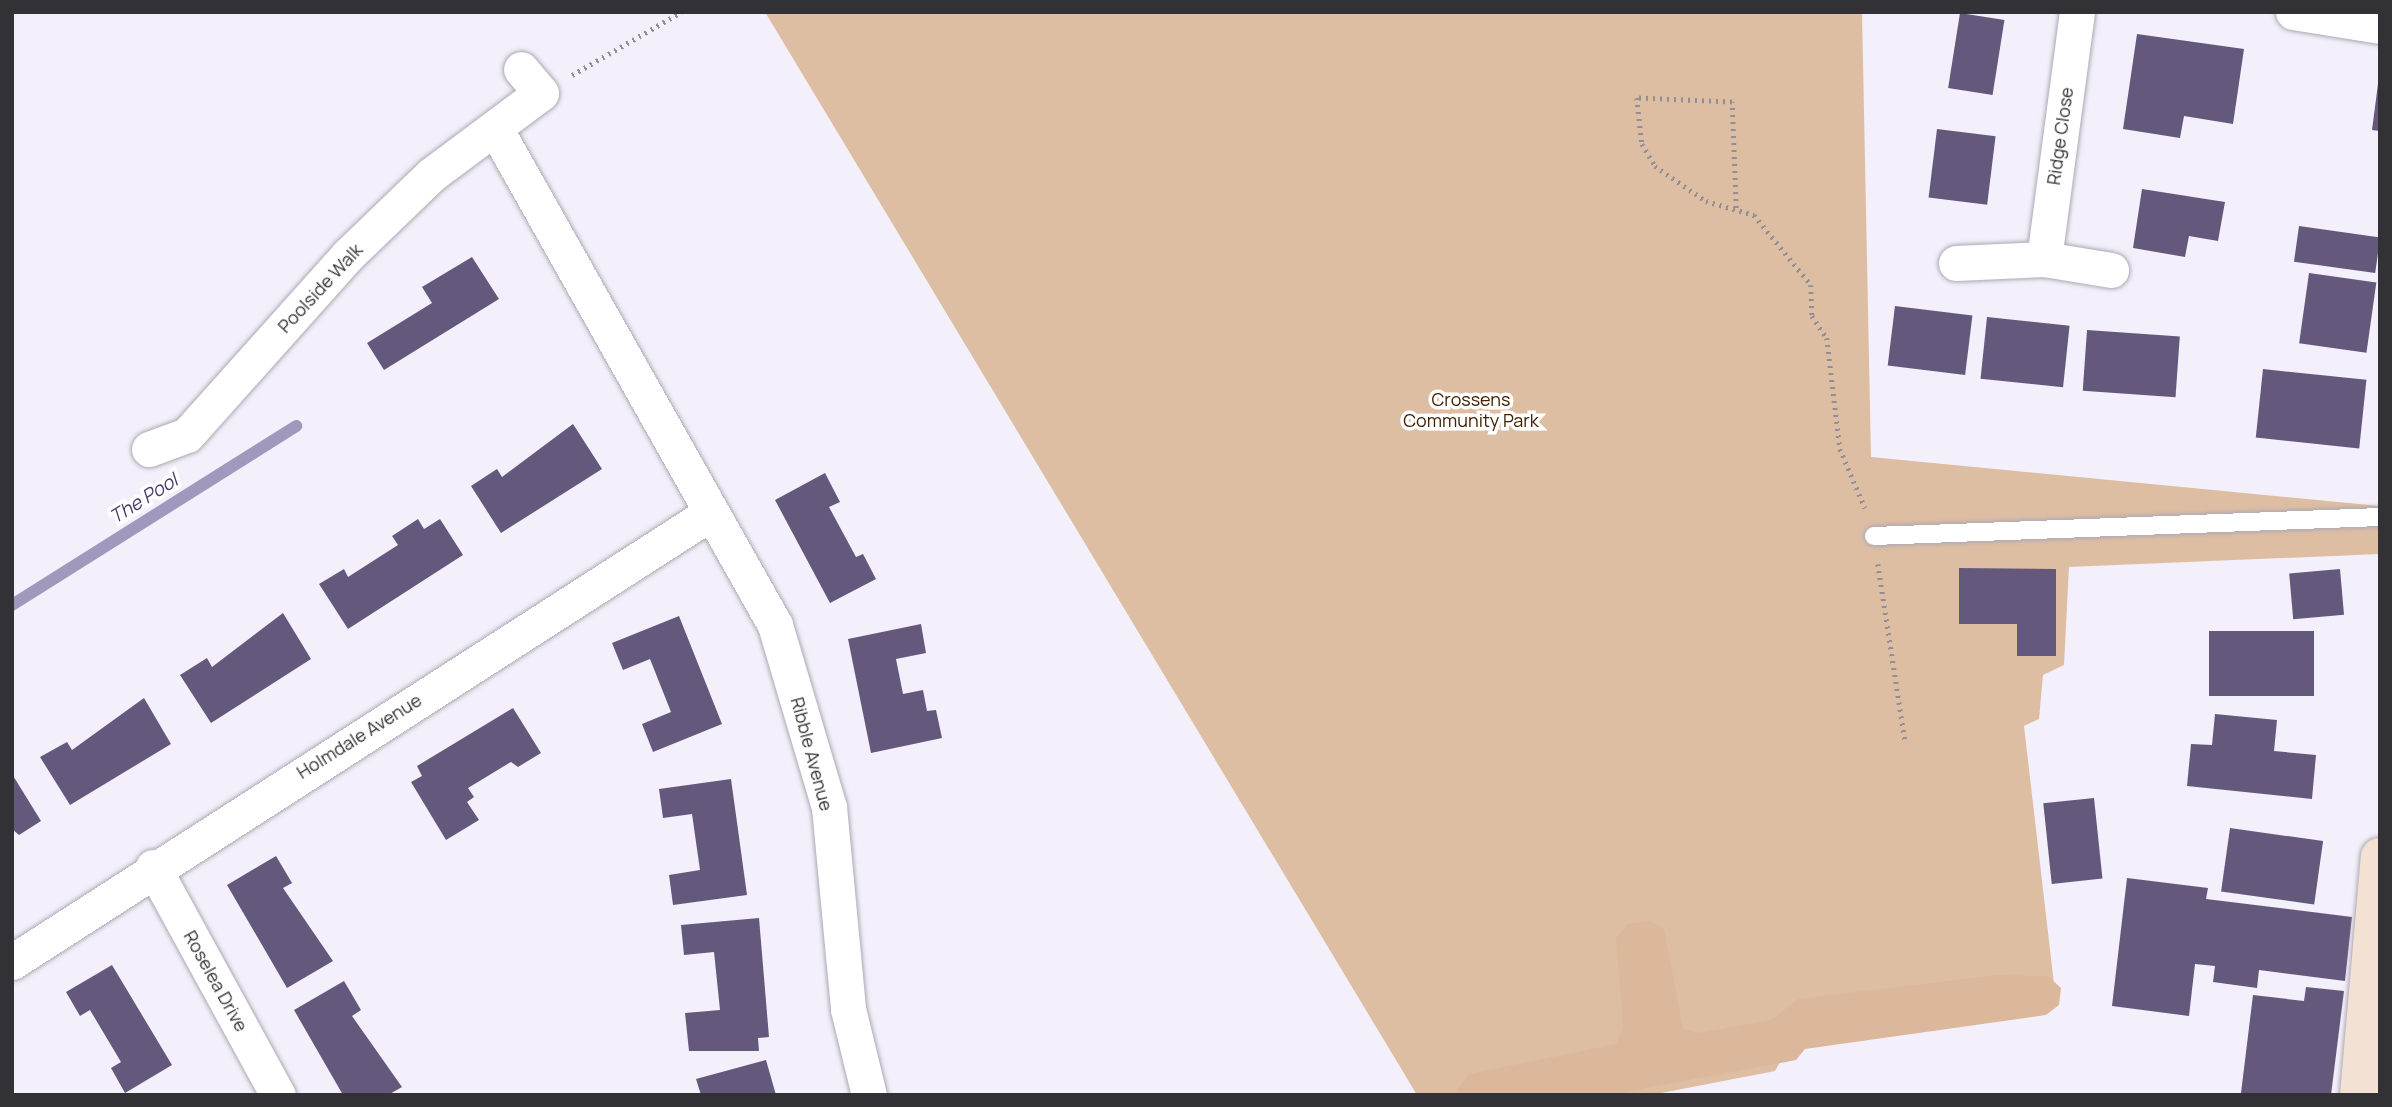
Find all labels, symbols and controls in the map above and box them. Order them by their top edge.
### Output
street label: Ridge Close [2042,86,2078,186]
street label: Poolside Walk [273,239,367,337]
park label: Crossens Community Park [1403,389,1539,432]
water label: The Pool [106,469,182,529]
street label: Holmdale Avenue [293,689,425,783]
street label: Ribble Avenue [786,695,838,813]
street label: Roselea Drive [179,927,253,1035]

